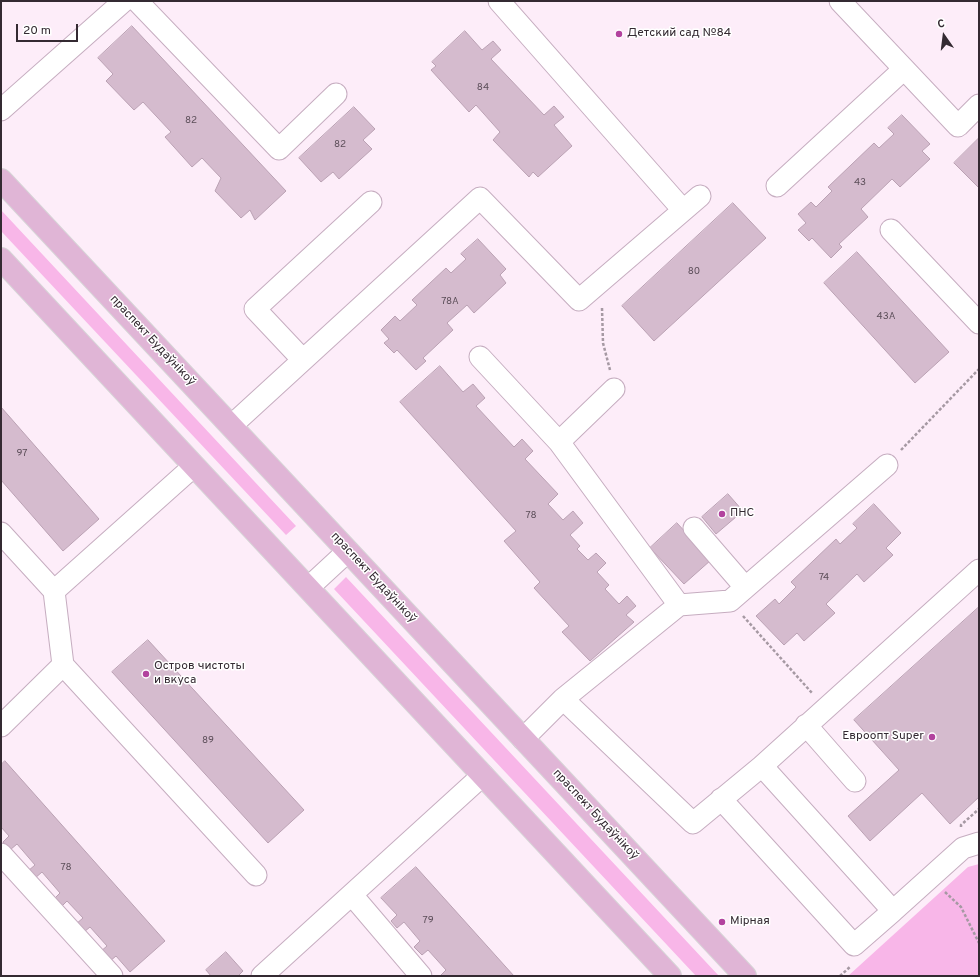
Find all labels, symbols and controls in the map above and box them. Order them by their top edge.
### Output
scale bar [18,16,80,42]
north arrow [924,16,964,56]
text: С [936,17,946,32]
text: 20 m [23,23,51,39]
place label: Детский сад №84 [627,27,731,41]
marker: Детский сад №84 [614,29,624,39]
house number: 84 [477,82,489,94]
house number: 82 [185,115,197,127]
house number: 82 [334,139,346,151]
house number: 43 [854,177,866,189]
house number: 80 [688,266,700,278]
street label: праспект Будаўнікоў [106,293,198,389]
house number: 78А [441,296,459,308]
house number: 43А [877,311,895,323]
house number: 97 [17,448,27,460]
place label: ПНС [730,507,754,521]
marker: ПНС [717,509,727,519]
house number: 78 [525,510,537,522]
street label: праспект Будаўнікоў [327,530,419,626]
house number: 74 [819,572,829,584]
place label: Остров чистоты и вкуса [154,660,245,688]
marker: Остров чистоты и вкуса [141,669,151,679]
place label: Евроопт Super [842,730,924,744]
marker: Евроопт Super [927,732,937,742]
house number: 89 [202,735,214,747]
street label: праспект Будаўнікоў [549,767,641,863]
house number: 78 [60,862,72,874]
house number: 79 [422,915,434,927]
place label: Мірная [730,915,770,929]
marker: Мірная [717,917,727,927]

